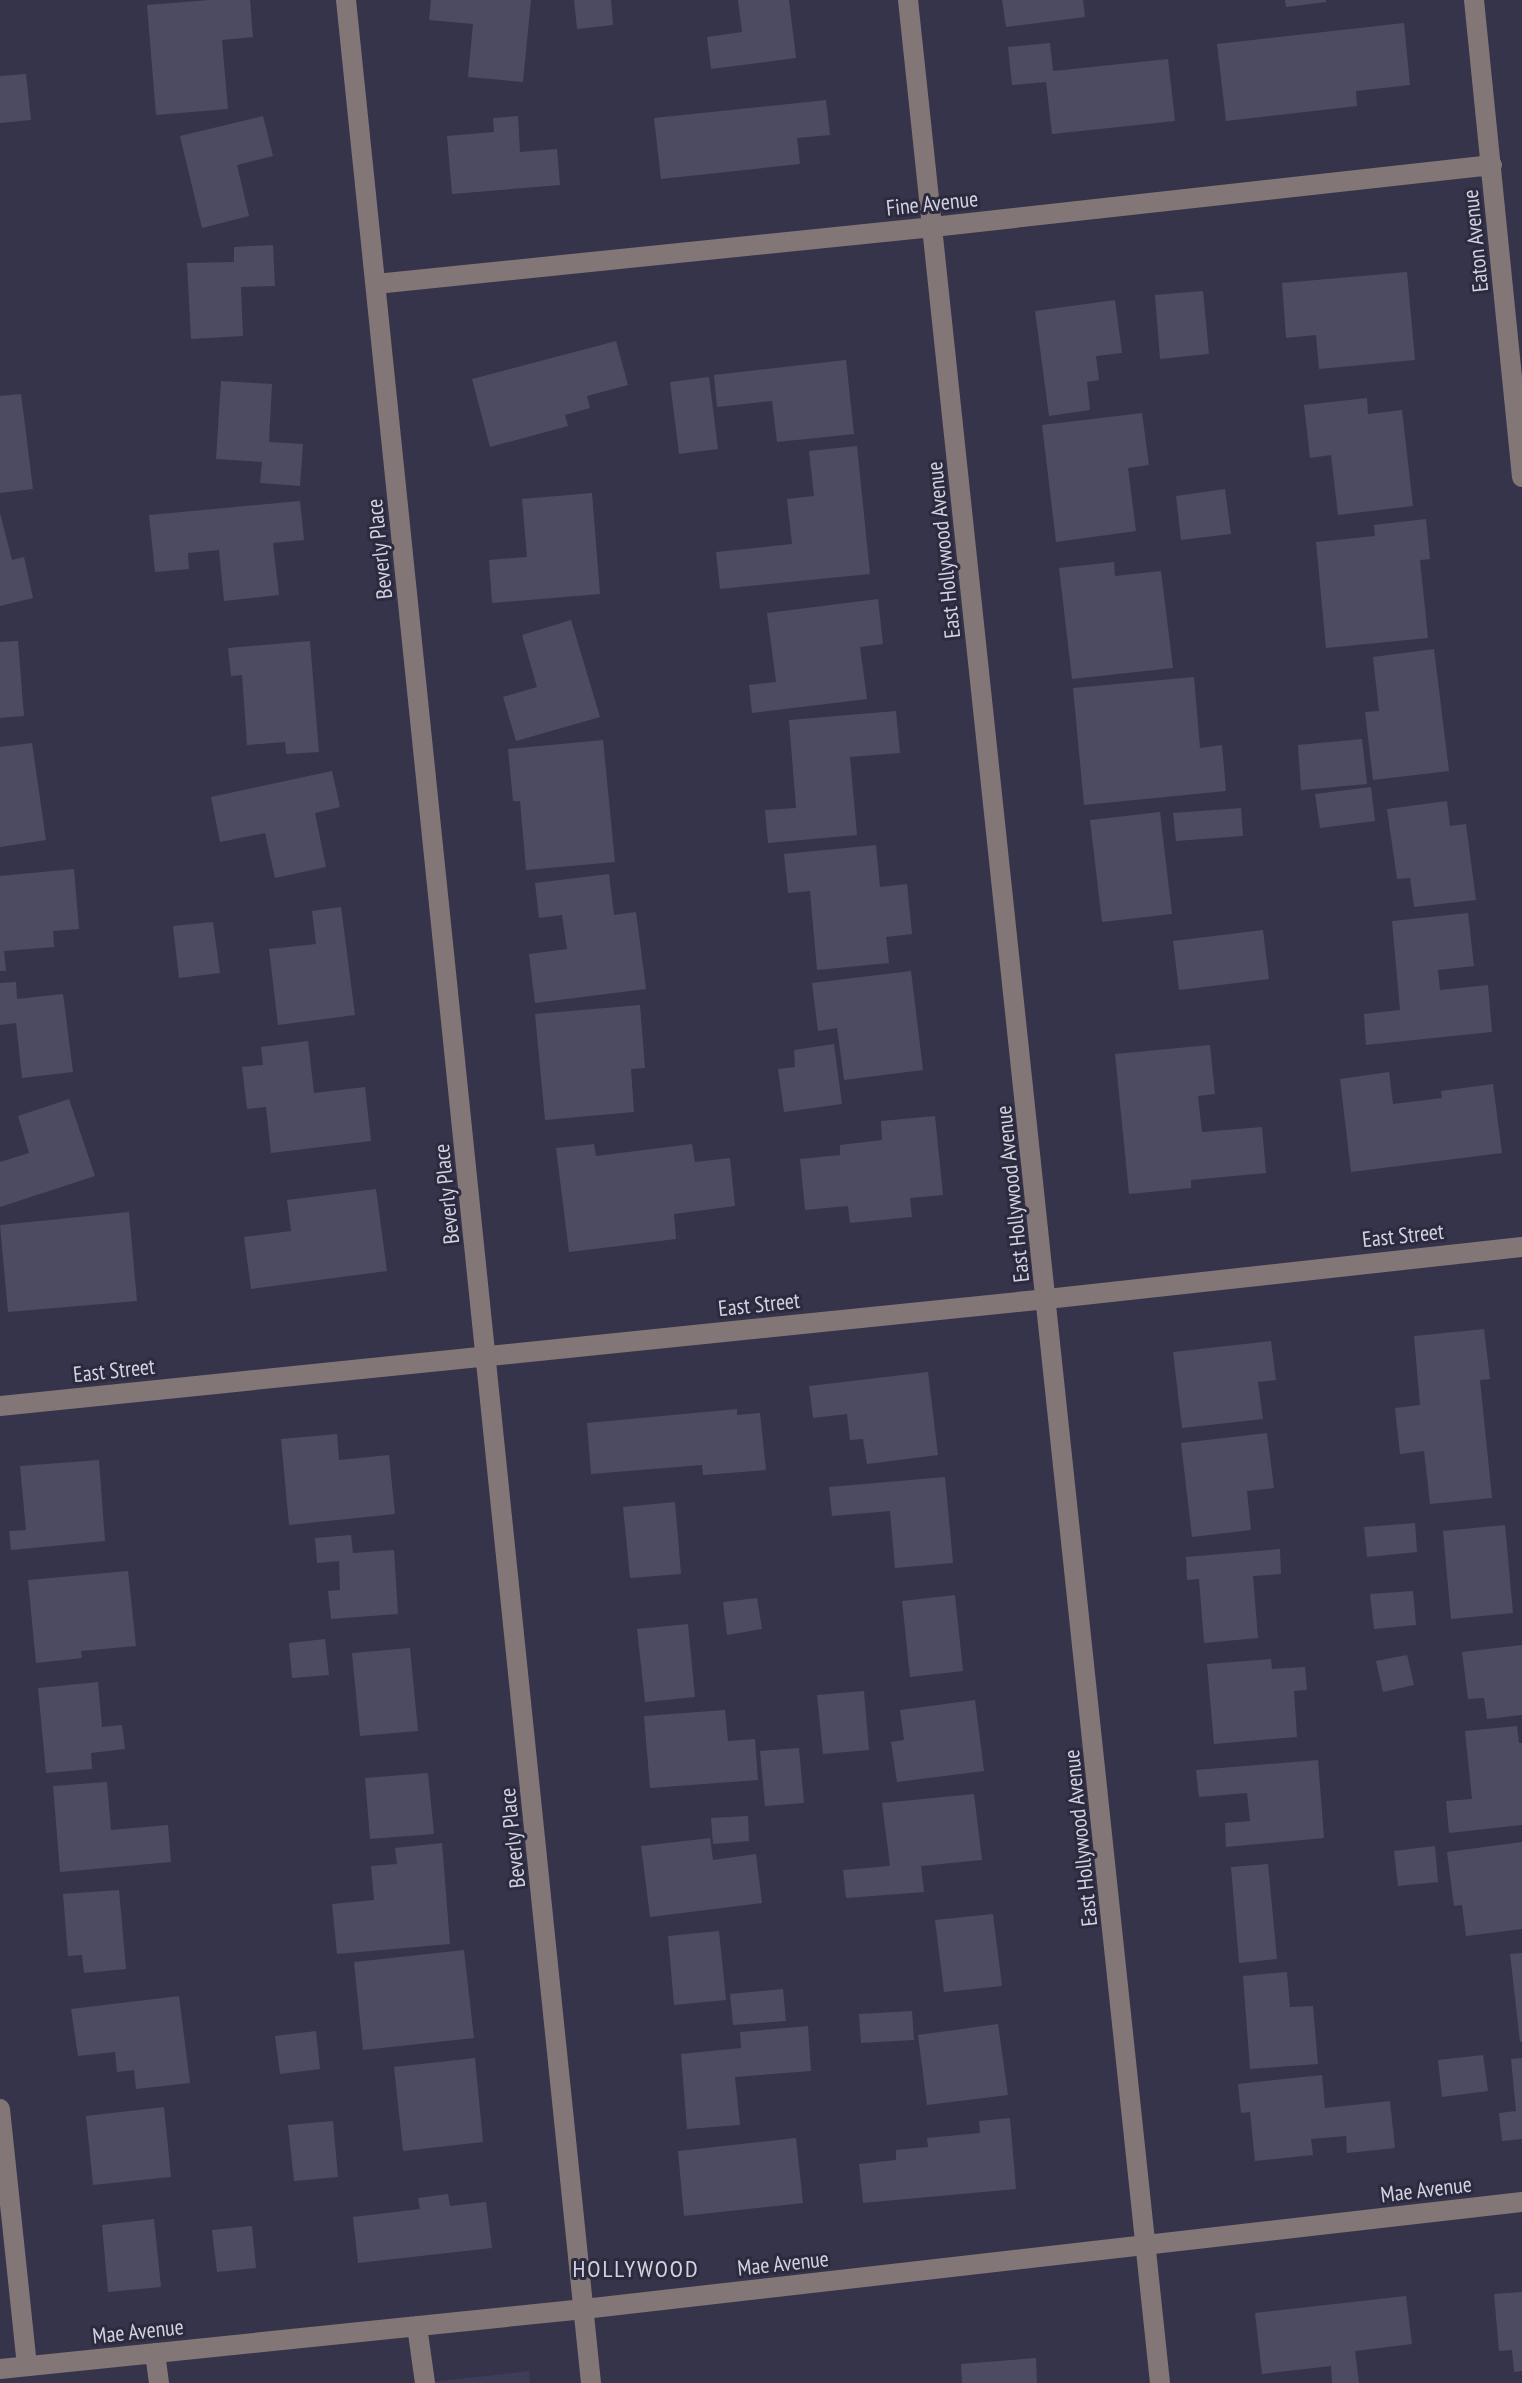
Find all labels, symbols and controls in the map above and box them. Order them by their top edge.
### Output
street label: Fine Avenue [885,184,979,222]
street label: Eaton Avenue [1456,188,1494,294]
street label: East Hollywood Avenue [920,460,966,640]
street label: Beverly Place [360,498,398,600]
street label: East Hollywood Avenue [989,1104,1035,1284]
street label: Beverly Place [427,1143,465,1245]
street label: East Street [1361,1217,1445,1253]
street label: East Street [717,1286,801,1322]
street label: East Street [72,1352,156,1388]
street label: East Hollywood Avenue [1057,1748,1103,1928]
street label: Beverly Place [493,1787,531,1889]
street label: Mae Avenue [1379,2170,1473,2208]
street label: Mae Avenue [736,2244,830,2282]
district label: HOLLYWOOD [572,2253,700,2284]
street label: Mae Avenue [91,2312,185,2350]

